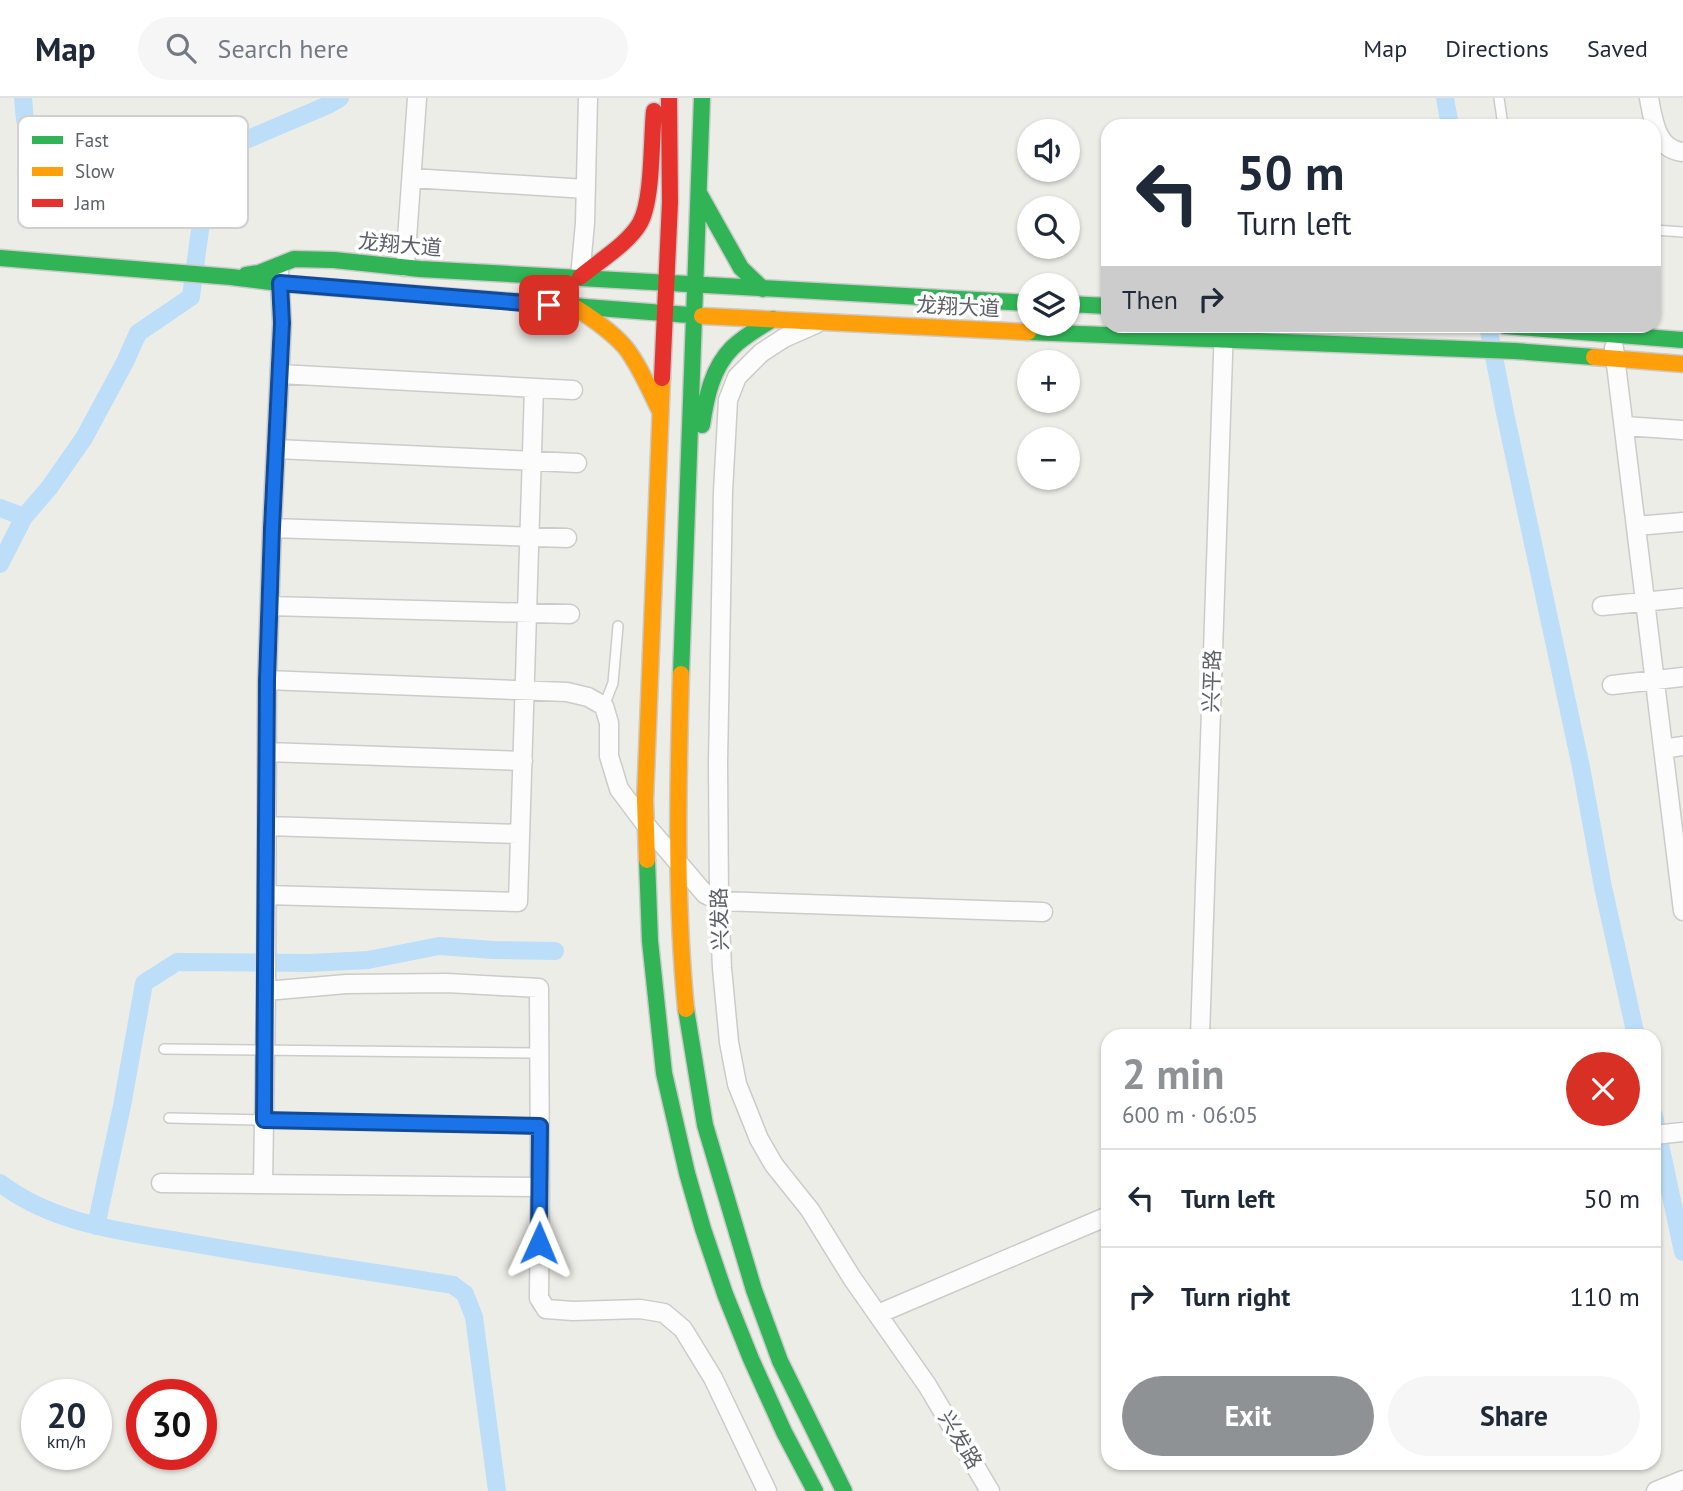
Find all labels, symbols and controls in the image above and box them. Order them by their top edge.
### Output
search box [138,17,628,80]
text: Map [35,27,96,70]
icon: search [162,29,200,67]
text: Search here [218,32,349,65]
text: Map [1363,33,1407,64]
text: Directions [1445,33,1549,64]
text: Saved [1587,33,1648,64]
legend [18,116,248,228]
map controls [1017,119,1080,490]
button: sound [1017,119,1080,182]
text: Fast [75,128,109,152]
text: 50 m [1237,140,1344,204]
icon: left [1122,147,1213,238]
text: Slow [75,159,115,183]
text: Jam [74,191,105,215]
button: search [1017,196,1080,259]
text: Turn left [1237,202,1352,244]
street label: 龙翔大道 [357,227,443,262]
button: layers [1017,273,1080,336]
pin [519,275,579,335]
icon: right [1192,280,1230,318]
text: Then [1122,283,1178,316]
icon: arrive [530,286,568,324]
street label: 龙翔大道 [915,291,1001,322]
button: + [1017,350,1080,413]
button: − [1017,427,1080,490]
street label: 兴平路 [1197,649,1226,713]
street label: 兴发路 [705,887,734,951]
text: 2 min [1122,1046,1224,1101]
button: close [1566,1052,1640,1126]
text: 600 m · 06:05 [1122,1100,1258,1129]
icon: left [1122,1179,1160,1217]
text: Turn left [1181,1182,1275,1215]
text: 50 m [1584,1182,1640,1215]
position arrow [502,1206,576,1280]
icon: right [1122,1277,1160,1315]
text: Turn right [1181,1280,1290,1313]
text: 110 m [1569,1280,1640,1313]
button: Exit [1122,1376,1374,1456]
button: Share [1388,1376,1640,1456]
speed limit sign: 30 [126,1379,217,1470]
text: 20 [47,1392,86,1438]
street label: 兴发路 [933,1406,988,1474]
text: km/h [47,1430,86,1453]

